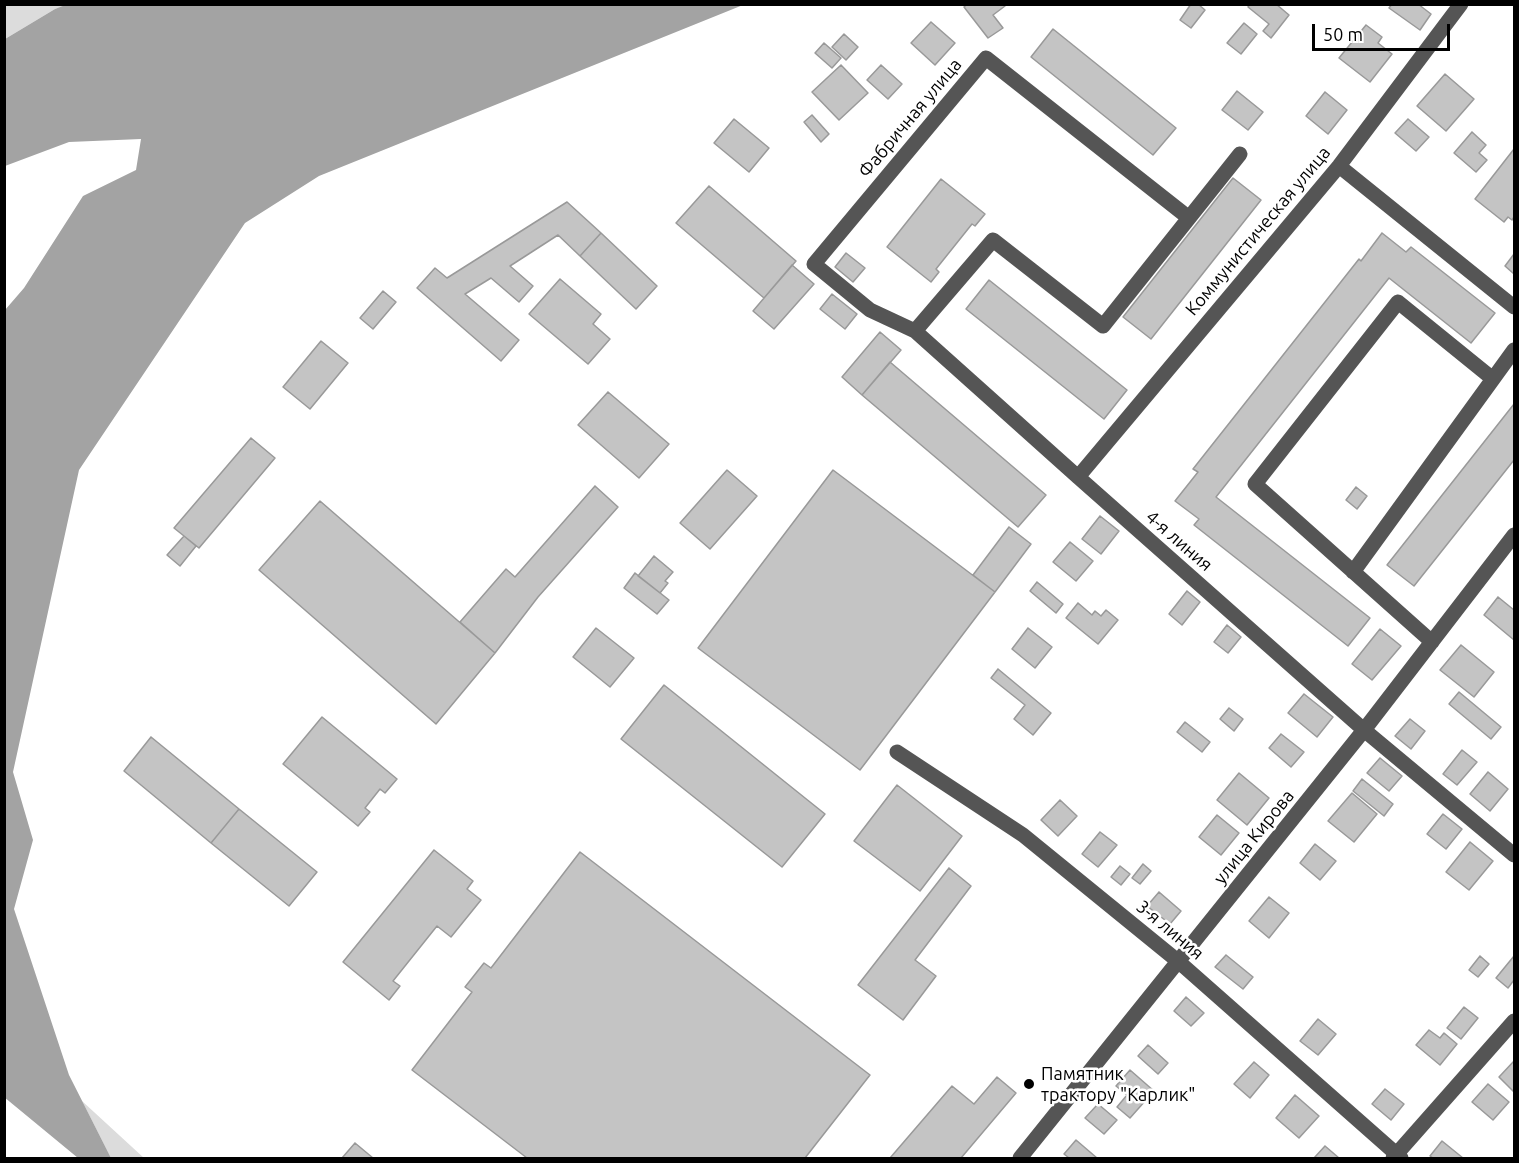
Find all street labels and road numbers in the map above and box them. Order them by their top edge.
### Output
street label: Фабричная улица [854,54,966,182]
street label: Коммунистическая улица [1181,142,1335,320]
street label: 4-я линия [1141,506,1217,576]
street label: улица Кирова [1209,785,1299,889]
street label: 3-я линия [1132,896,1208,964]

